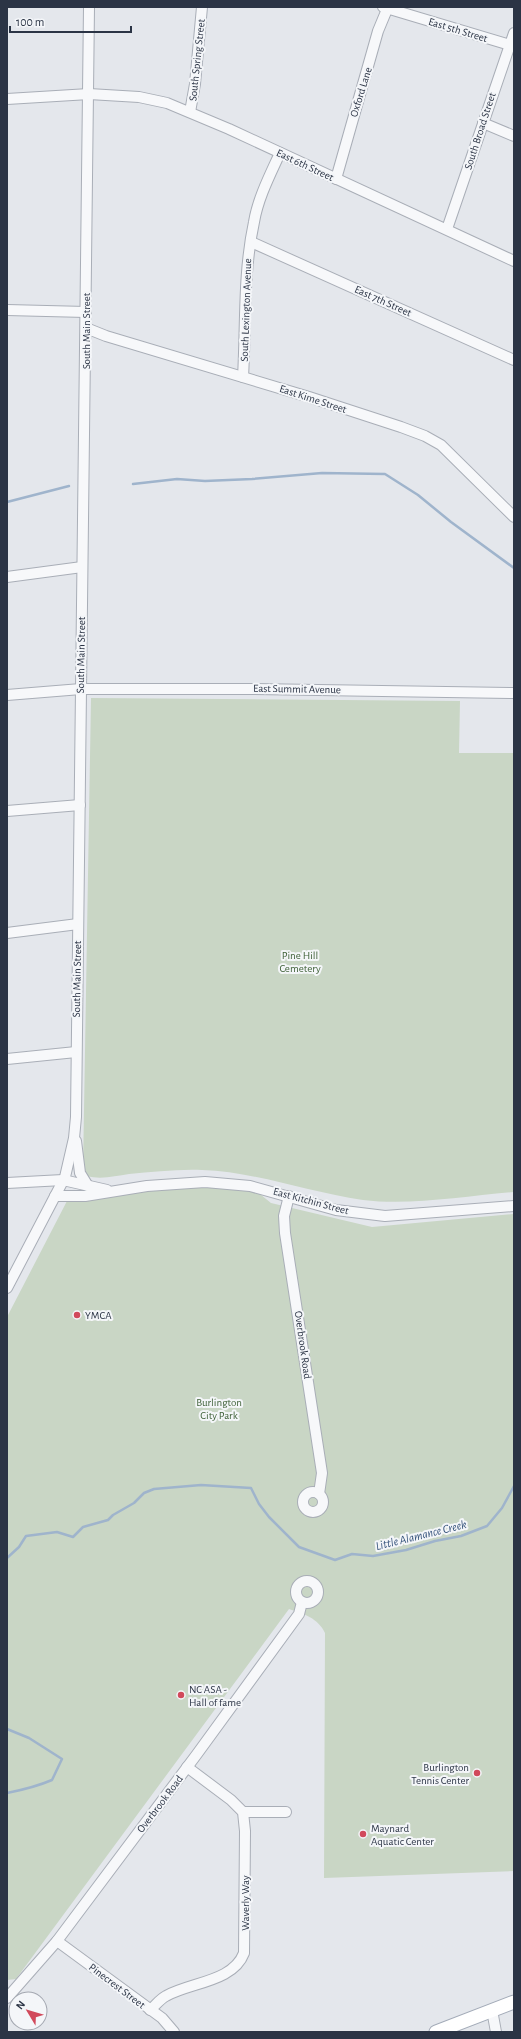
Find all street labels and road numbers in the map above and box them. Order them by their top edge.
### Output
street label: East 5th Street [427,16,489,44]
street label: South Spring Street [187,18,207,102]
street label: Oxford Lane [348,66,374,118]
street label: South Broad Street [462,91,498,171]
street label: East 6th Street [275,147,336,183]
street label: South Lexington Avenue [239,258,253,362]
street label: East 7th Street [353,284,414,319]
street label: South Main Street [81,292,92,369]
street label: East Kime Street [278,383,348,415]
street label: South Main Street [75,616,87,693]
street label: East Summit Avenue [253,683,341,695]
street label: South Main Street [71,940,83,1017]
street label: East Kitchin Street [272,1186,350,1216]
street label: Overbrook Road [293,1310,313,1380]
street label: Overbrook Road [135,1773,185,1835]
street label: Waverly Way [240,1875,251,1931]
street label: Pinecrest Street [87,1961,148,2011]

